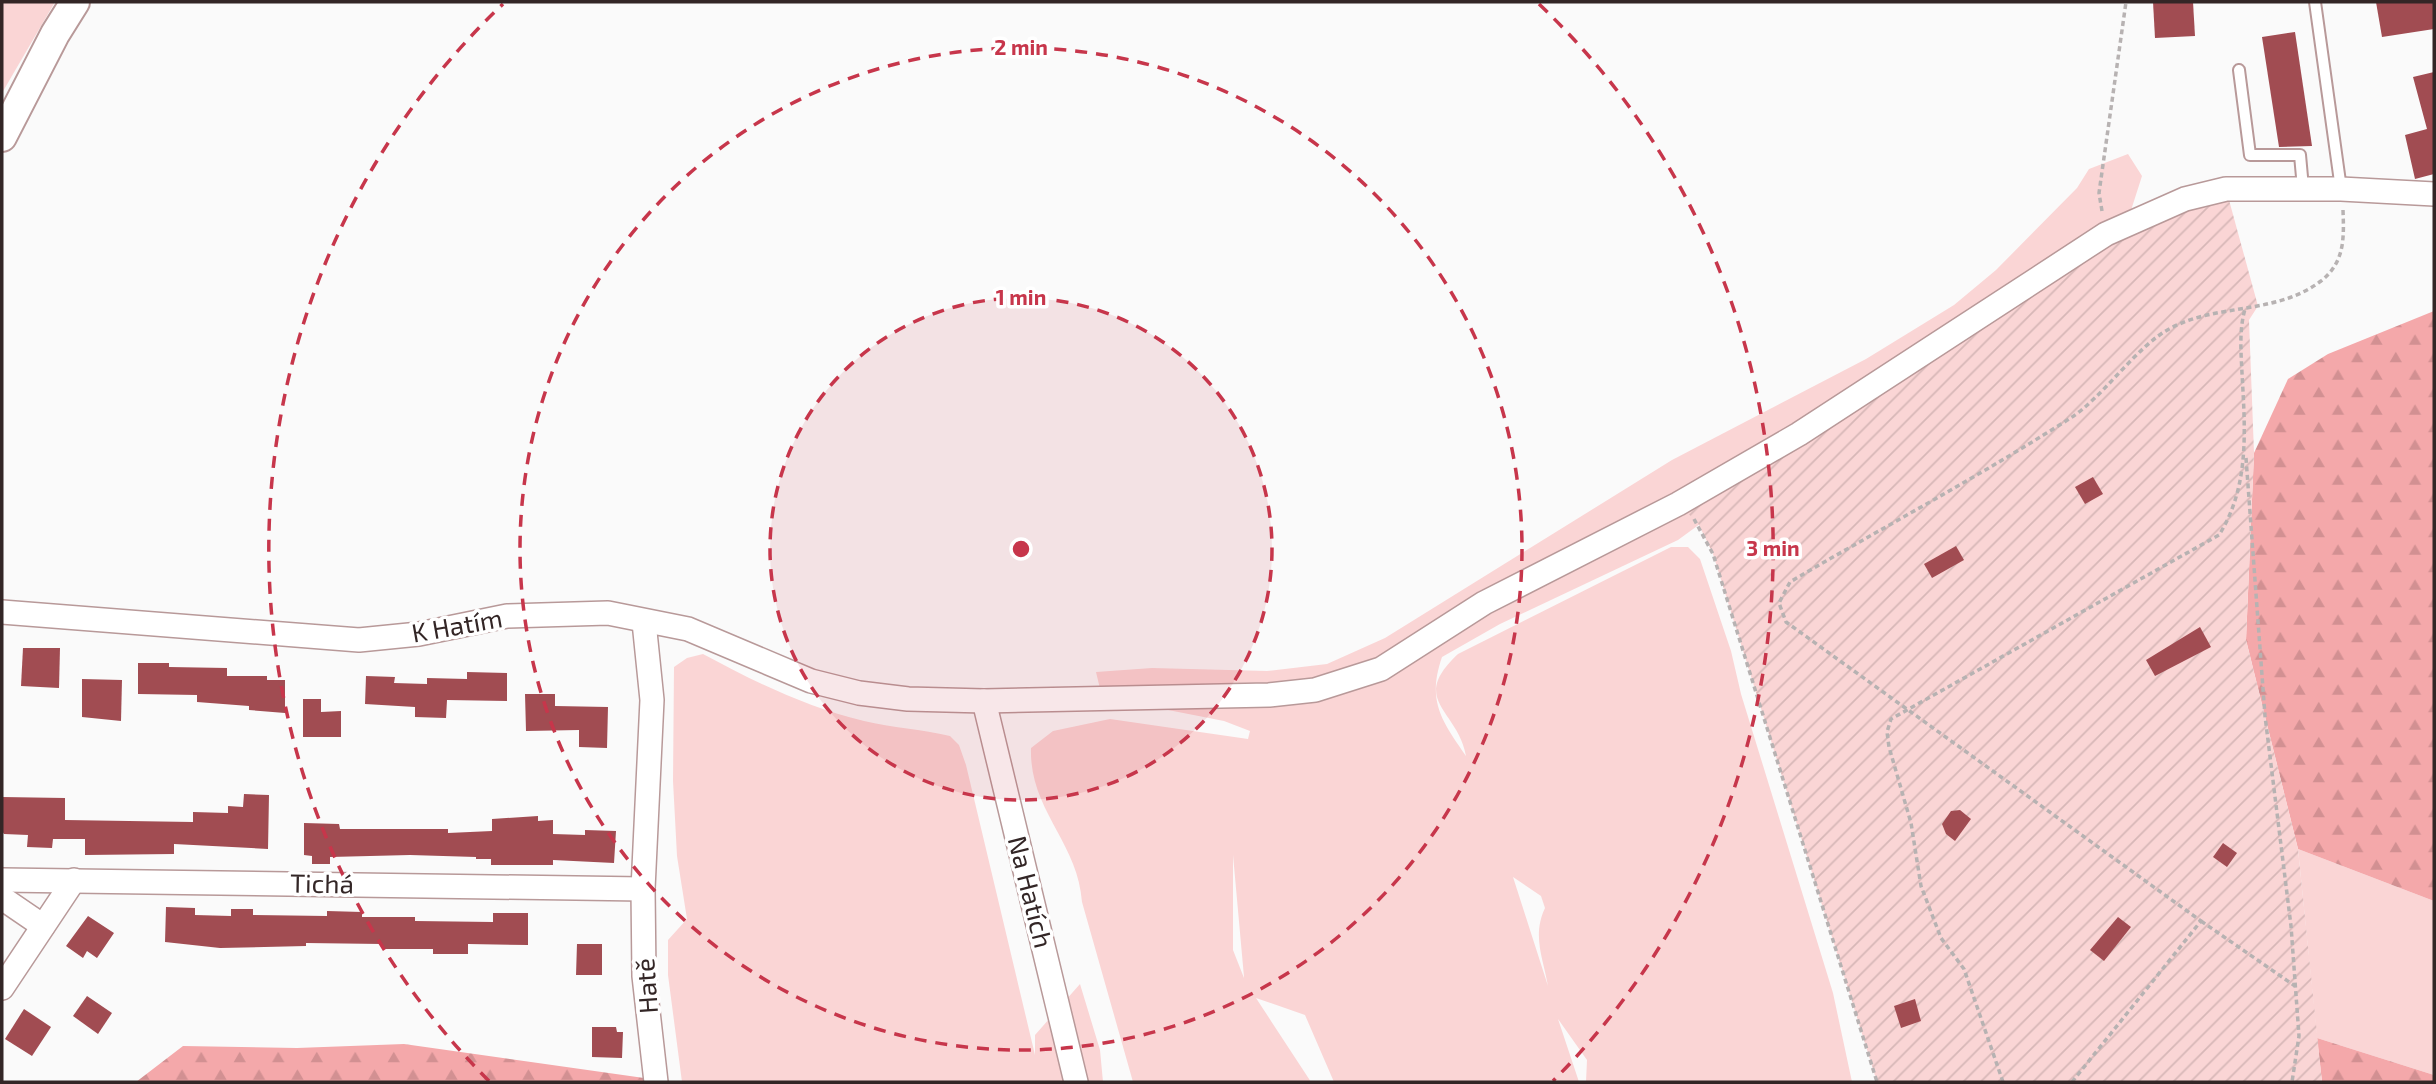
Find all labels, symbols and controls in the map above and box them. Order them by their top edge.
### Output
text: 2 min [994,34,1048,59]
text: 1 min [996,284,1046,309]
text: 3 min [1746,535,1800,560]
centre of rings [1009,537,1033,561]
street label: K Hatím [409,601,505,648]
street label: Na Hatích [1003,832,1060,951]
street label: Tichá [290,866,354,899]
street label: Hatě [628,957,663,1015]

